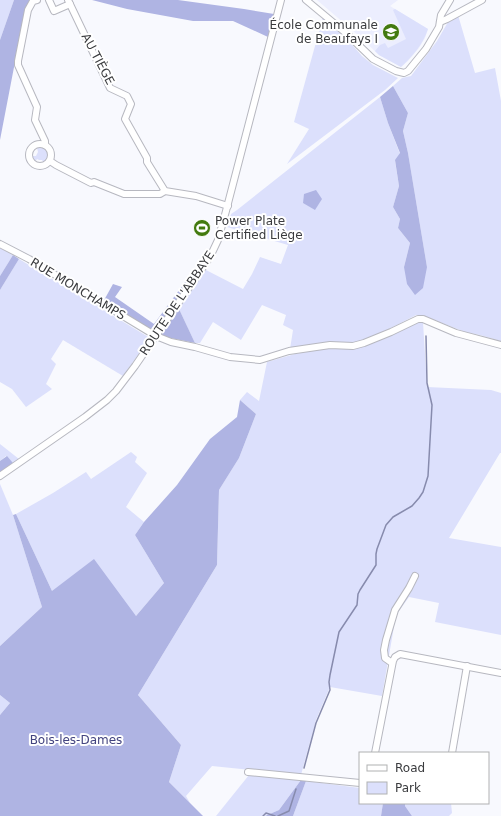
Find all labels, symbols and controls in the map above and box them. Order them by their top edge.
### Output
place label: École Communale de Beaufays I [270,17,378,46]
school or university icon: École Communale de Beaufays I [381,22,401,42]
street label: AU TIÈGE [79,30,118,87]
place label: Power Plate Certified Liège [215,214,303,242]
sports icon: Power Plate Certified Liège [192,218,212,238]
street label: ROUTE DE L'ABBAYE [137,248,217,358]
street label: RUE MONCHAMPS [28,255,128,323]
park label: Bois-les-Dames [30,733,122,747]
legend [359,752,489,804]
text: Road [395,761,425,775]
text: Park [395,781,421,795]

